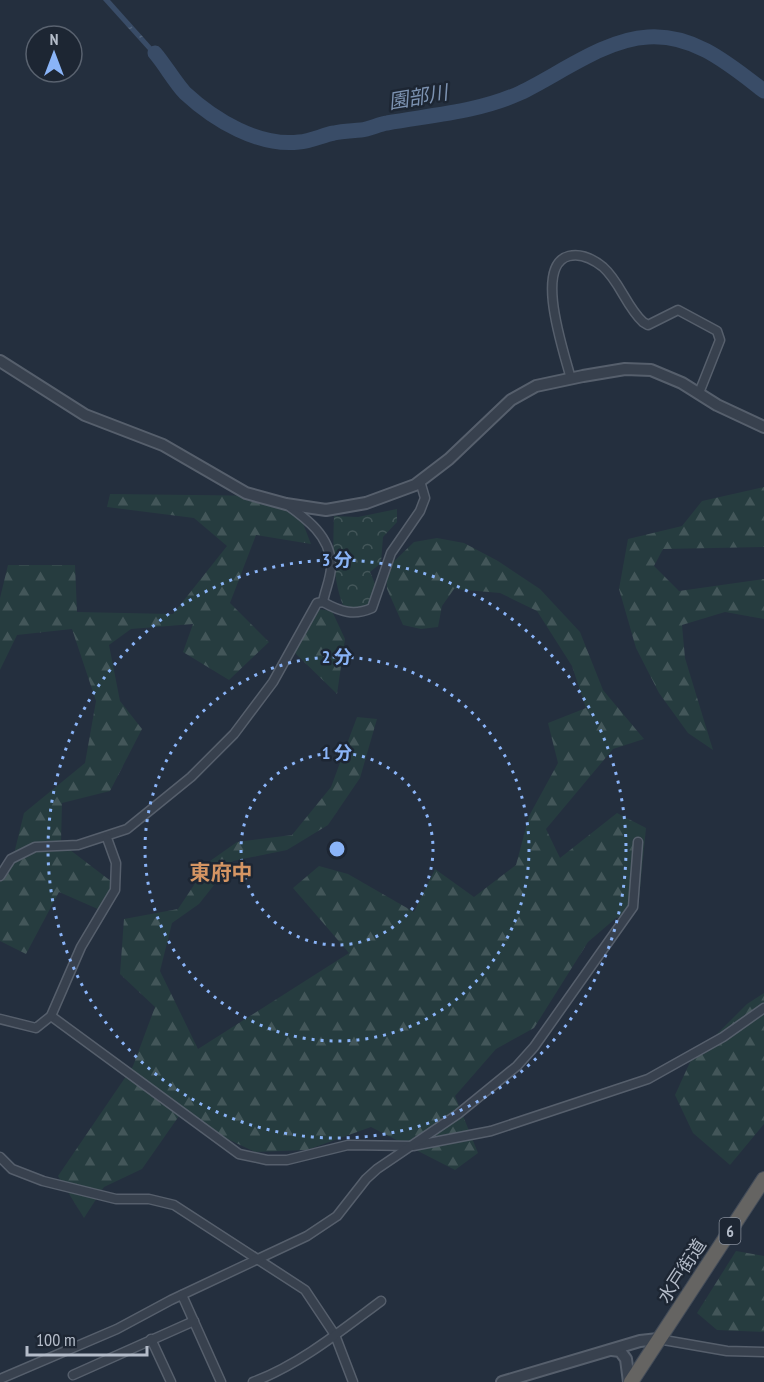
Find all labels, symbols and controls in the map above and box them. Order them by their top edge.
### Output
north arrow [24,24,84,84]
text: N [50,29,58,49]
water label: 園部川 [386,79,452,115]
text: 3 分 [322,548,352,571]
text: 2 分 [322,645,352,668]
text: 1 分 [322,741,352,764]
centre of rings [327,839,347,859]
district label: 東府中 [190,859,253,886]
road number: 6 [720,1218,740,1244]
street label: 水戸街道 [652,1234,711,1307]
scale bar [27,1319,147,1357]
text: 100 m [36,1328,76,1351]

